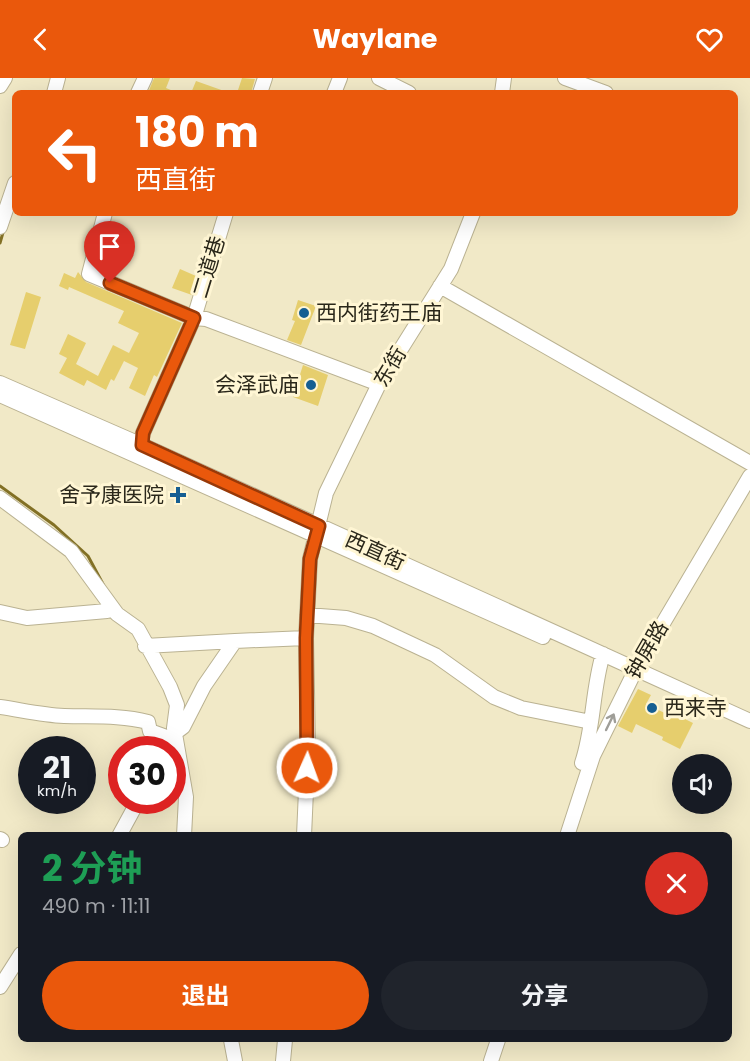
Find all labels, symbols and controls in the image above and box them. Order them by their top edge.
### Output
text: Waylane [313,20,437,57]
icon: back [24,23,57,56]
icon: heart [693,23,726,56]
text: 180 m [135,103,259,162]
icon: left [36,114,114,192]
text: 西直街 [135,161,216,198]
pin [84,221,135,283]
icon: arrive [93,230,126,263]
street label: 二道巷 [185,232,232,301]
place label: 西内街药王庙 [316,298,442,327]
marker: 西内街药王庙 [297,306,311,320]
street label: 东街 [366,341,413,392]
place label: 会泽武庙 [215,370,299,399]
marker: 会泽武庙 [304,378,318,392]
place label: 舍予康医院 [59,480,164,509]
marker: 舍予康医院 [169,486,187,504]
street label: 西直街 [341,524,410,577]
street label: 钟屏路 [618,615,675,684]
place label: 西来寺 [664,693,727,722]
marker: 西来寺 [645,701,659,715]
one-way arrow [604,714,616,732]
speed limit sign: 30 [108,736,186,814]
position arrow [275,736,339,800]
text: 21 [43,746,71,789]
map controls [672,754,732,814]
button: sound [672,754,732,814]
text: km/h [37,780,77,801]
text: 2 分钟 [42,843,142,894]
button: close [645,852,708,915]
text: 490 m · 11:11 [42,892,150,920]
button: 退出 [42,961,369,1030]
button: 分享 [381,961,708,1030]

